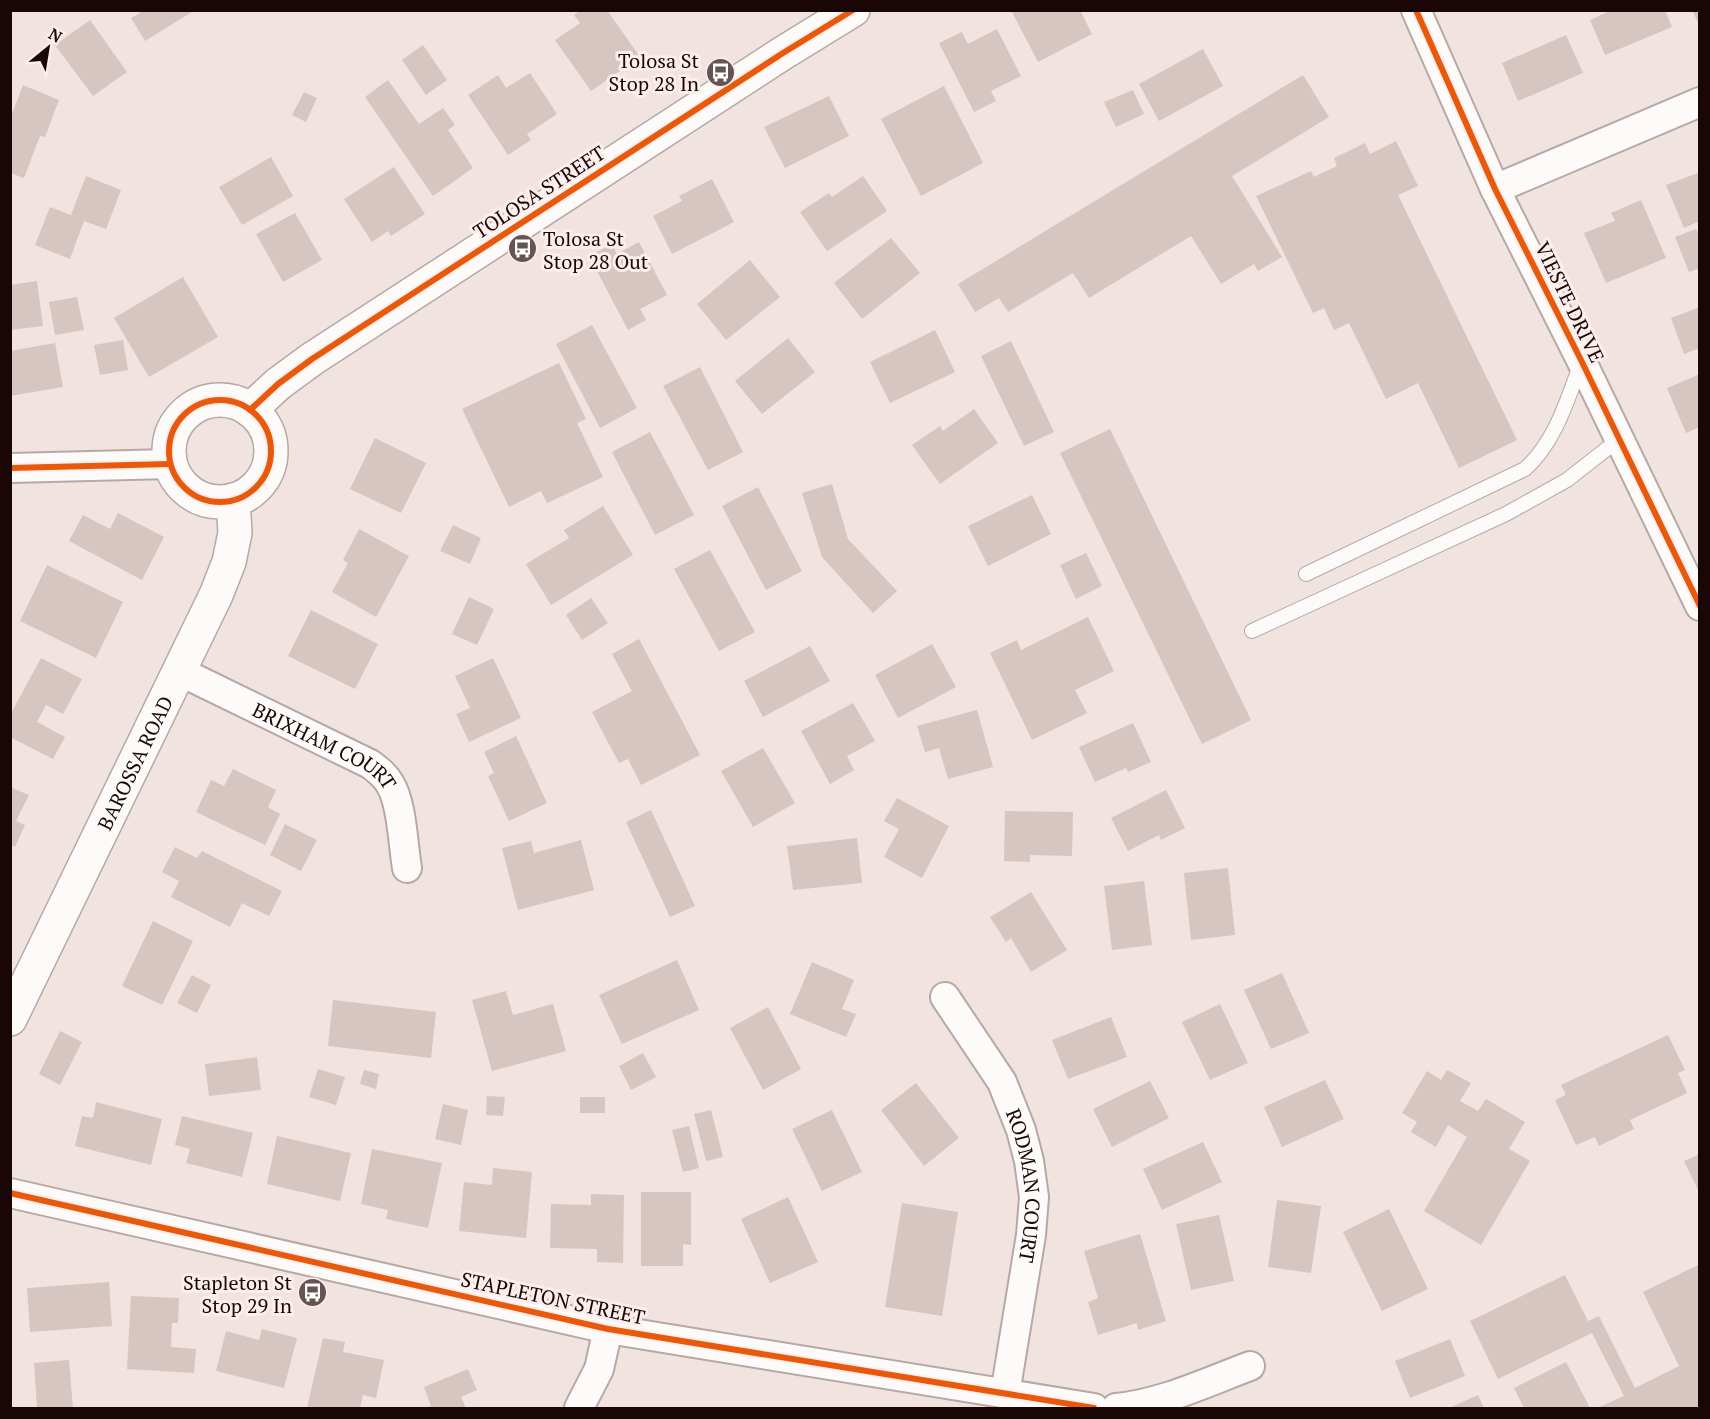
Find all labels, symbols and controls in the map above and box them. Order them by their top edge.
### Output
north arrow [18,18,78,78]
text: N [45,22,66,48]
place label: Tolosa St Stop 28 In [609,47,700,97]
bus stop icon: Tolosa St Stop 28 In [704,56,736,88]
street label: TOLOSA STREET [468,139,610,245]
place label: Tolosa St Stop 28 Out [543,225,649,275]
bus stop icon: Tolosa St Stop 28 Out [506,233,538,265]
street label: VIESTE DRIVE [1529,237,1611,367]
street label: BAROSSA ROAD [90,691,179,834]
street label: BRIXHAM COURT [248,695,403,794]
street label: RODMAN COURT [1000,1104,1048,1265]
street label: STAPLETON STREET [459,1265,647,1331]
place label: Stapleton St Stop 29 In [183,1269,293,1319]
bus stop icon: Stapleton St Stop 29 In [297,1277,329,1309]

